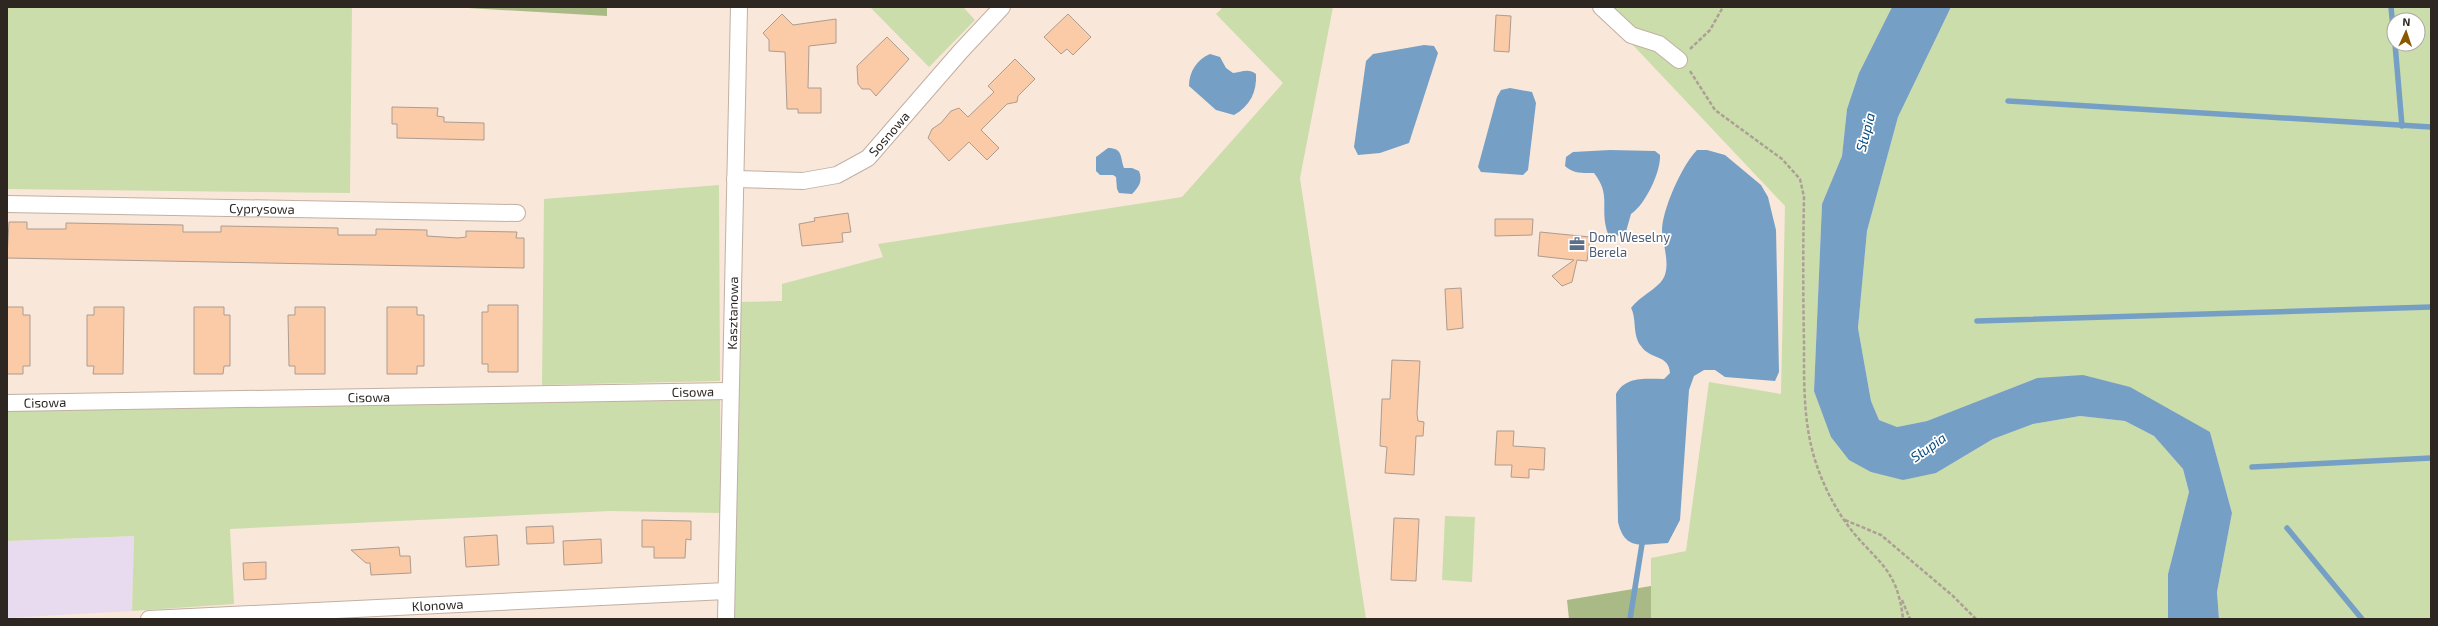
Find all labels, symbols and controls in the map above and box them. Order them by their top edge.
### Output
north arrow [2386,12,2426,52]
text: N [2402,15,2411,28]
street label: Sosnowa [865,108,913,159]
water label: Słupia [1852,111,1878,153]
street label: Cyprysowa [229,200,295,217]
place label: Dom Weselny Berela [1589,229,1670,260]
office icon: Dom Weselny Berela [1568,235,1586,253]
street label: Kasztanowa [724,276,741,350]
street label: Cisowa [672,383,714,400]
street label: Cisowa [348,389,390,405]
street label: Cisowa [24,394,66,411]
water label: Słupia [1907,429,1949,465]
street label: Klonowa [411,596,464,614]

